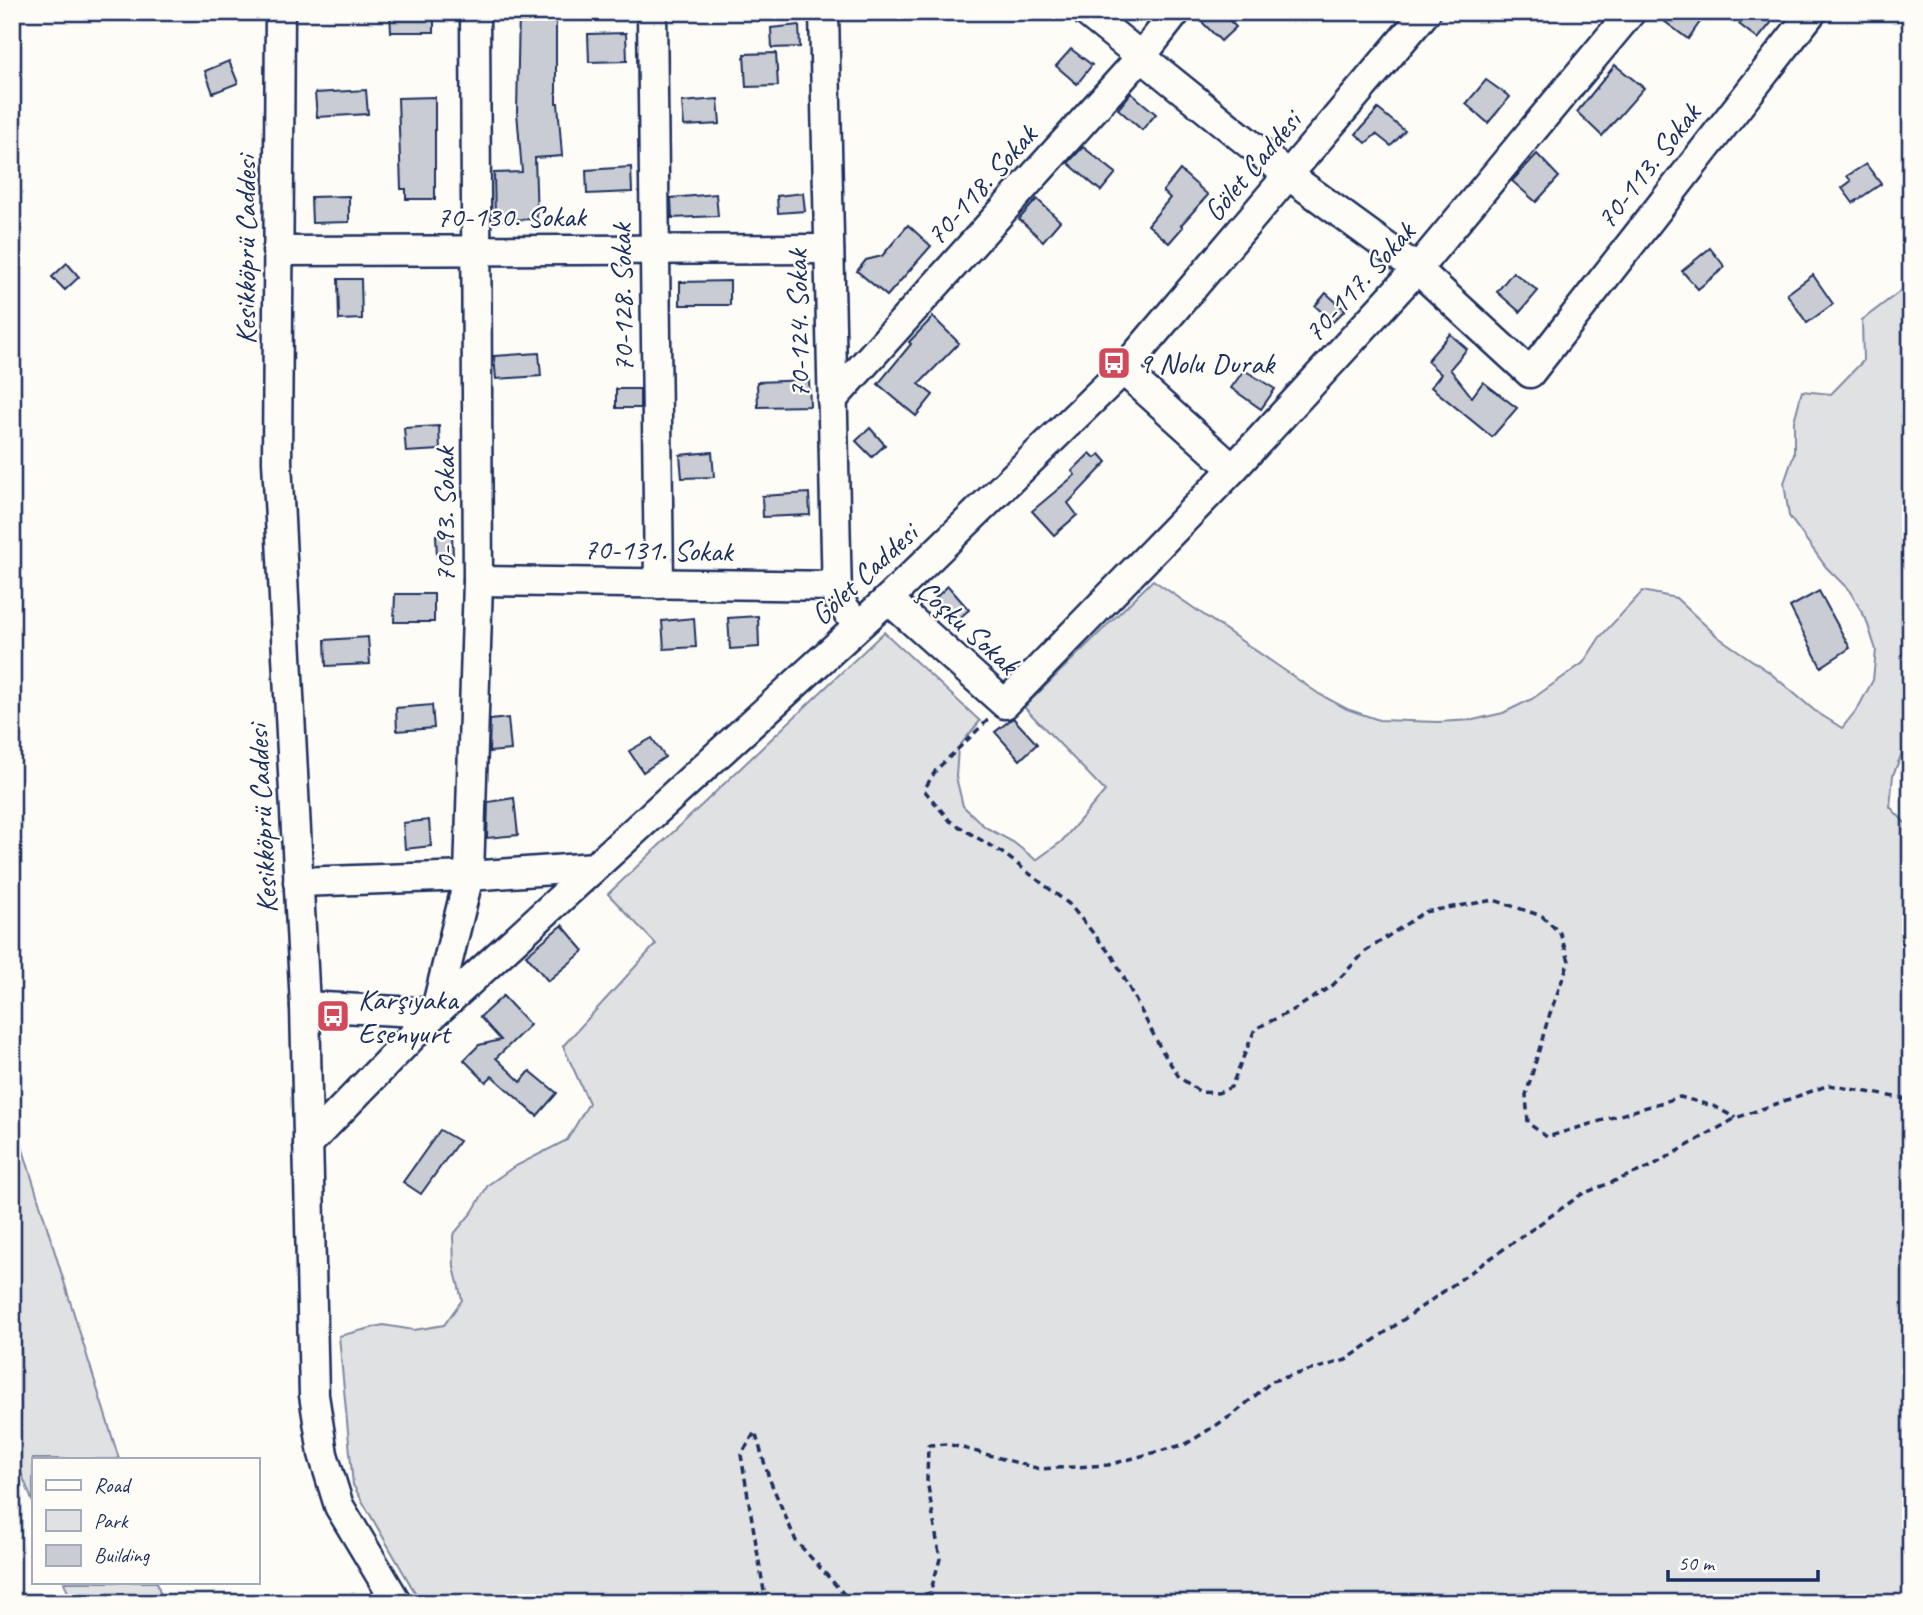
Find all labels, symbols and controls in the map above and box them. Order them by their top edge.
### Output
street label: 70-113. Sokak [1587,94,1710,237]
street label: Gölet Caddesi [1195,100,1311,229]
street label: 70-118. Sokak [917,115,1046,253]
street label: Kesikköprü Caddesi [226,152,264,344]
street label: 70-130. Sokak [436,197,588,235]
street label: 70-117. Sokak [1295,212,1424,350]
street label: 70-128. Sokak [602,221,642,373]
street label: 70-124. Sokak [778,247,818,399]
bus stop icon: 9 Nolu Durak [1095,344,1133,382]
place label: 9 Nolu Durak [1138,344,1276,382]
street label: 70-93. Sokak [425,445,463,583]
street label: Gölet Caddesi [803,513,928,633]
street label: 70-131. Sokak [583,530,735,570]
street label: Çoşku Sokak [909,571,1028,684]
street label: Kesikköprü Caddesi [238,720,286,914]
place label: Karşıyaka Esenyurt [358,980,459,1052]
bus stop icon: Karşıyaka Esenyurt [314,997,352,1035]
legend [32,1458,259,1584]
text: Road [94,1472,133,1498]
text: Park [94,1508,129,1534]
scale bar [1668,1538,1818,1582]
text: Building [94,1542,151,1568]
text: 50 m [1678,1550,1716,1576]

